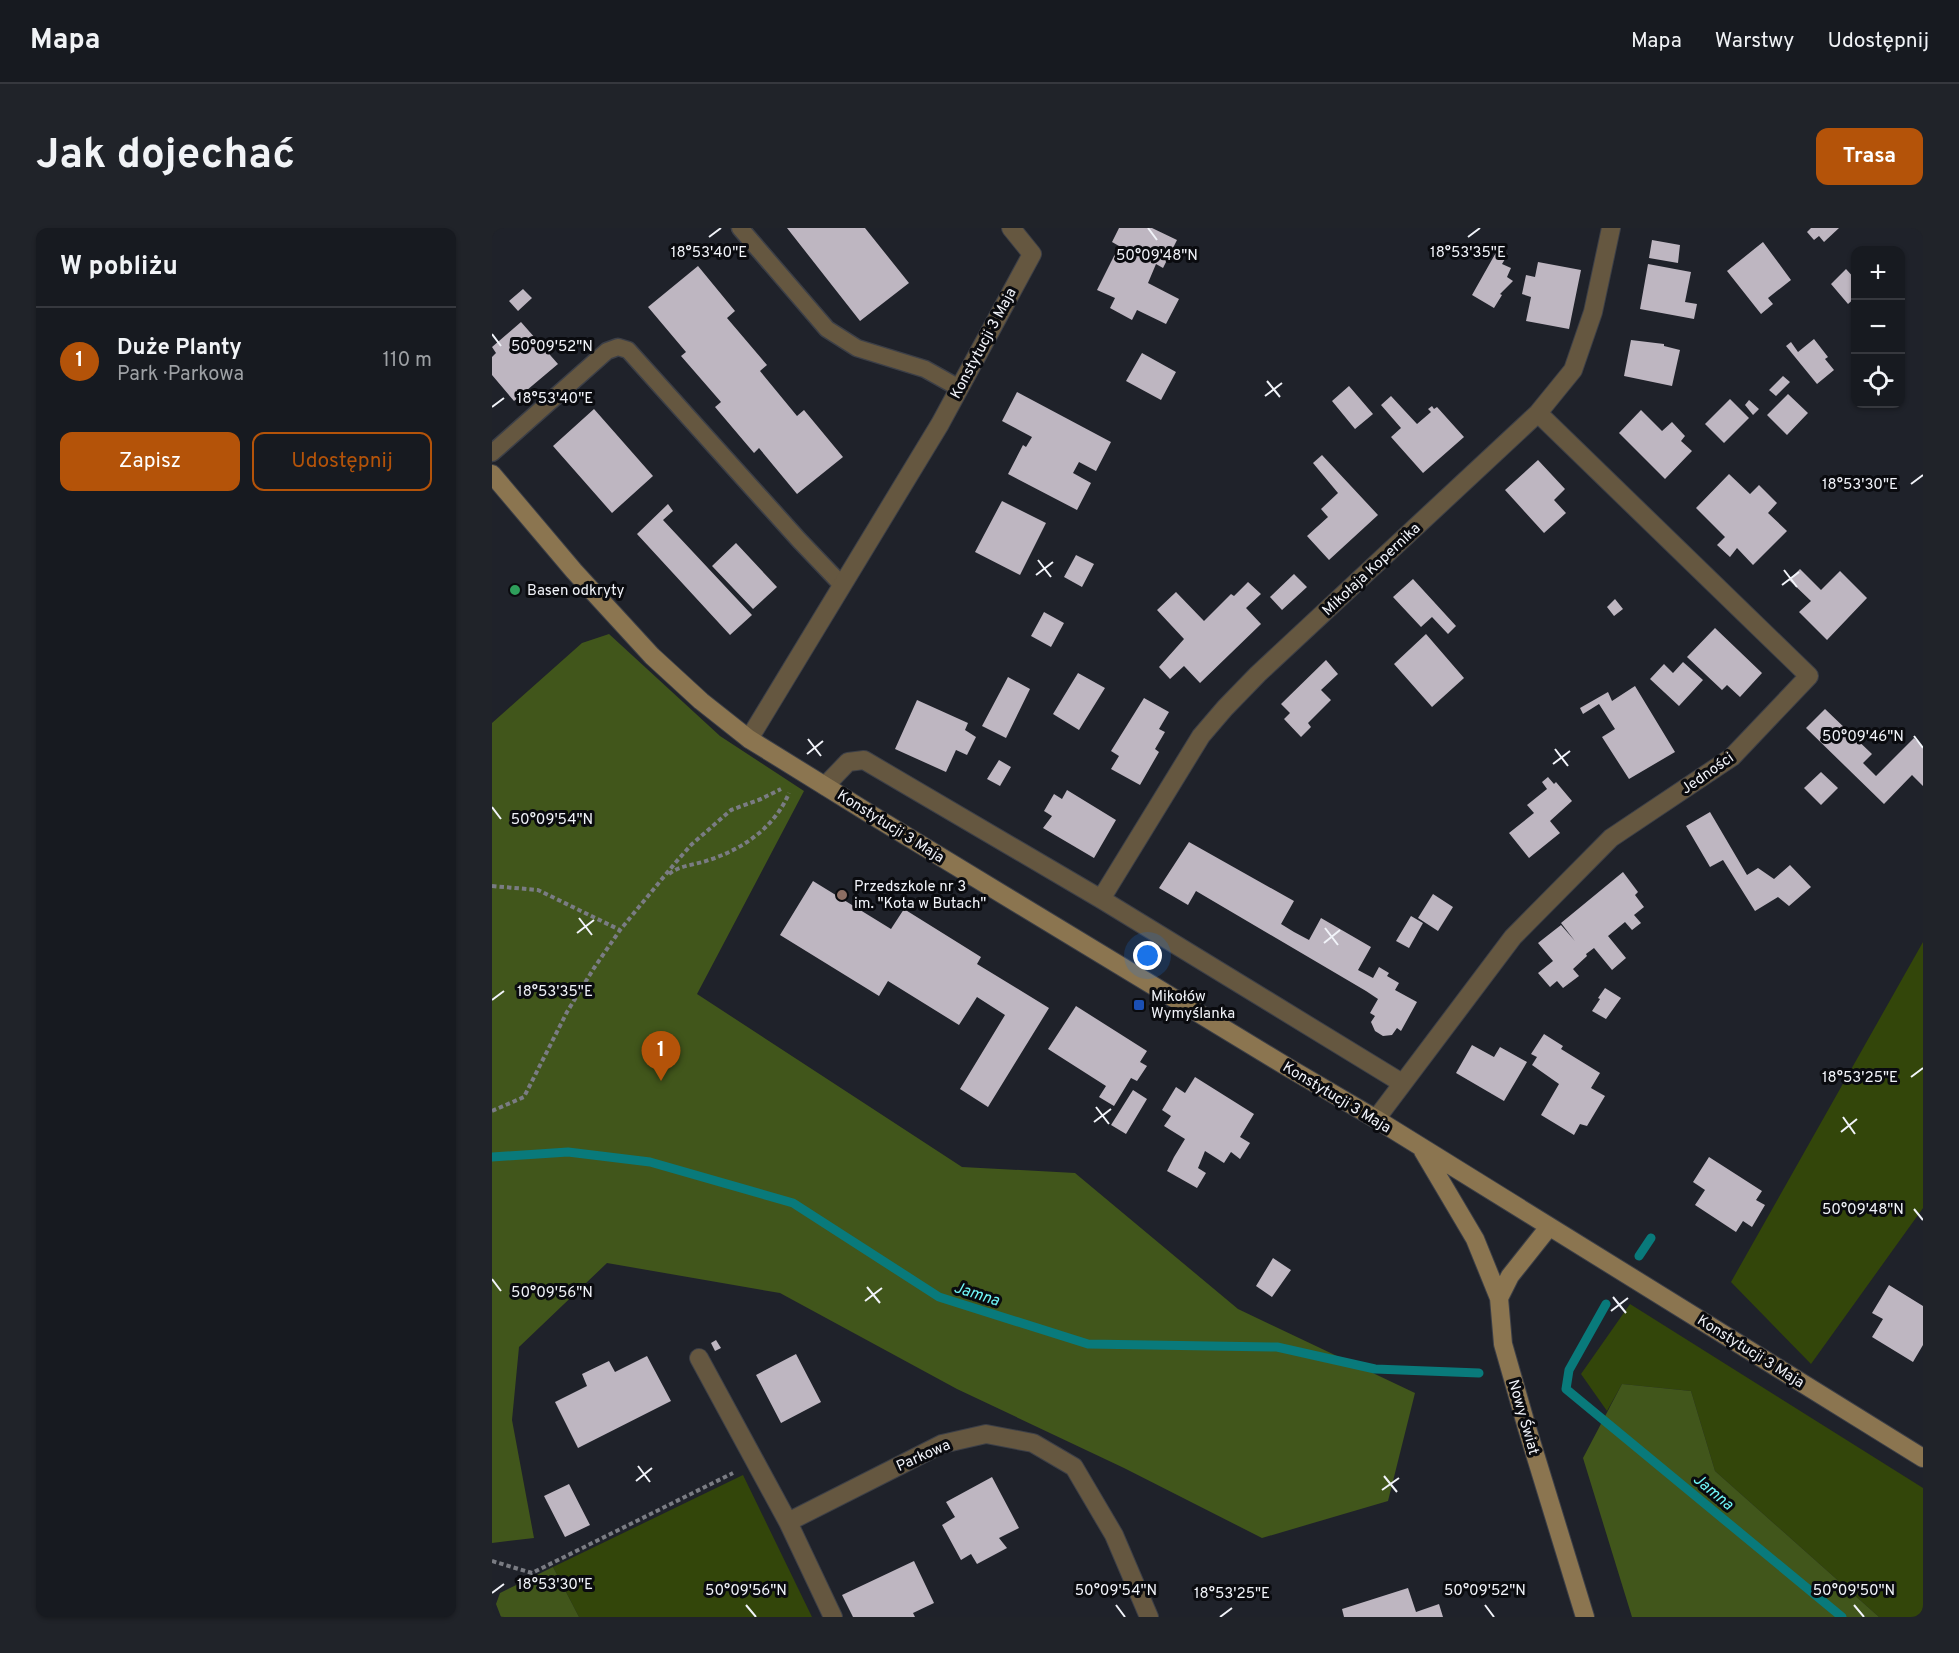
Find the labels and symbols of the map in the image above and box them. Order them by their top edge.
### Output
text: 18°53'40"E [671,244,747,263]
text: 18°53'35"E [1430,244,1506,263]
text: 50°09'48"N [1116,247,1198,266]
street label: Konstytucji 3 Maja [947,285,1022,403]
text: 50°09'52"N [511,338,593,357]
text: 18°53'40"E [517,390,593,409]
text: 18°53'30"E [1822,476,1898,495]
street label: Mikołaja Kopernika [1319,520,1425,621]
place label: Basen odkryty [527,582,625,601]
marker: Basen odkryty [508,583,522,597]
text: 50°09'46"N [1822,728,1904,747]
street label: Jedności [1678,749,1738,799]
street label: Konstytucji 3 Maja [833,787,947,868]
text: 50°09'54"N [511,811,593,830]
place label: Przedszkole nr 3 im. "Kota w Butach" [854,878,986,914]
marker: Przedszkole nr 3 im. "Kota w Butach" [835,888,849,902]
your location [1133,941,1162,970]
text: 18°53'35"E [517,983,593,1002]
place label: Mikołów Wymyślanka [1151,988,1235,1024]
marker: Mikołów Wymyślanka [1132,998,1146,1012]
pin: 1 [642,1032,680,1081]
street label: Konstytucji 3 Maja [1279,1058,1394,1138]
text: 18°53'25"E [1822,1069,1898,1088]
text: 50°09'48"N [1822,1201,1904,1220]
water label: Jamna [951,1278,1002,1312]
text: 50°09'56"N [511,1284,593,1303]
street label: Konstytucji 3 Maja [1693,1312,1807,1393]
street label: Nowy Świat [1503,1377,1544,1457]
street label: Parkowa [894,1436,954,1477]
water label: Jamna [1688,1470,1738,1516]
text: 18°53'30"E [517,1576,593,1595]
text: 50°09'56"N [705,1582,787,1601]
text: 50°09'54"N [1075,1582,1157,1601]
text: 50°09'52"N [1444,1582,1526,1601]
text: 50°09'50"N [1813,1582,1895,1601]
text: 18°53'25"E [1194,1585,1270,1604]

